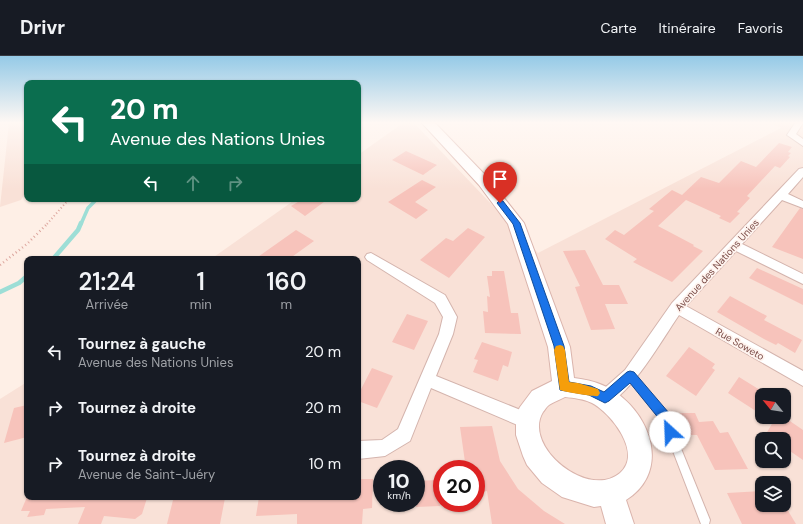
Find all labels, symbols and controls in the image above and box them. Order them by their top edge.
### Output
text: Drivr [20,15,65,40]
text: Carte [601,19,637,37]
text: Itinéraire [659,19,716,37]
text: Favoris [738,19,783,37]
text: 20 m [110,91,179,128]
icon: left [44,96,96,148]
text: Avenue des Nations Unies [110,127,325,151]
pin [483,162,517,203]
icon: arrive [489,168,511,190]
icon: left [140,172,162,194]
icon: ahead [182,172,204,194]
icon: right [224,172,246,194]
street label: Avenue des Nations Unies [672,216,762,314]
text: 21:24 [78,266,135,297]
text: 1 [197,266,205,297]
text: 160 [266,266,307,297]
text: Arrivée [86,296,128,313]
text: min [190,296,212,313]
text: m [281,296,292,313]
street label: Rue Soweto [713,325,767,363]
text: Tournez à gauche [78,334,206,354]
icon: left [44,341,66,363]
text: 20 m [305,342,341,362]
text: Avenue des Nations Unies [78,354,233,371]
north arrow [755,388,791,424]
map controls [755,388,791,512]
icon: right [44,397,66,419]
text: Tournez à droite [78,398,196,418]
text: 20 m [305,398,341,418]
position arrow [649,411,691,453]
button: search [755,432,791,468]
text: Tournez à droite [78,446,196,466]
icon: right [44,453,66,475]
text: 10 m [309,454,341,474]
speed limit sign: 20 [433,460,485,512]
text: Avenue de Saint-Juéry [78,466,215,483]
text: 10 [388,468,410,494]
button: layers [755,476,791,512]
text: km/h [387,489,411,502]

